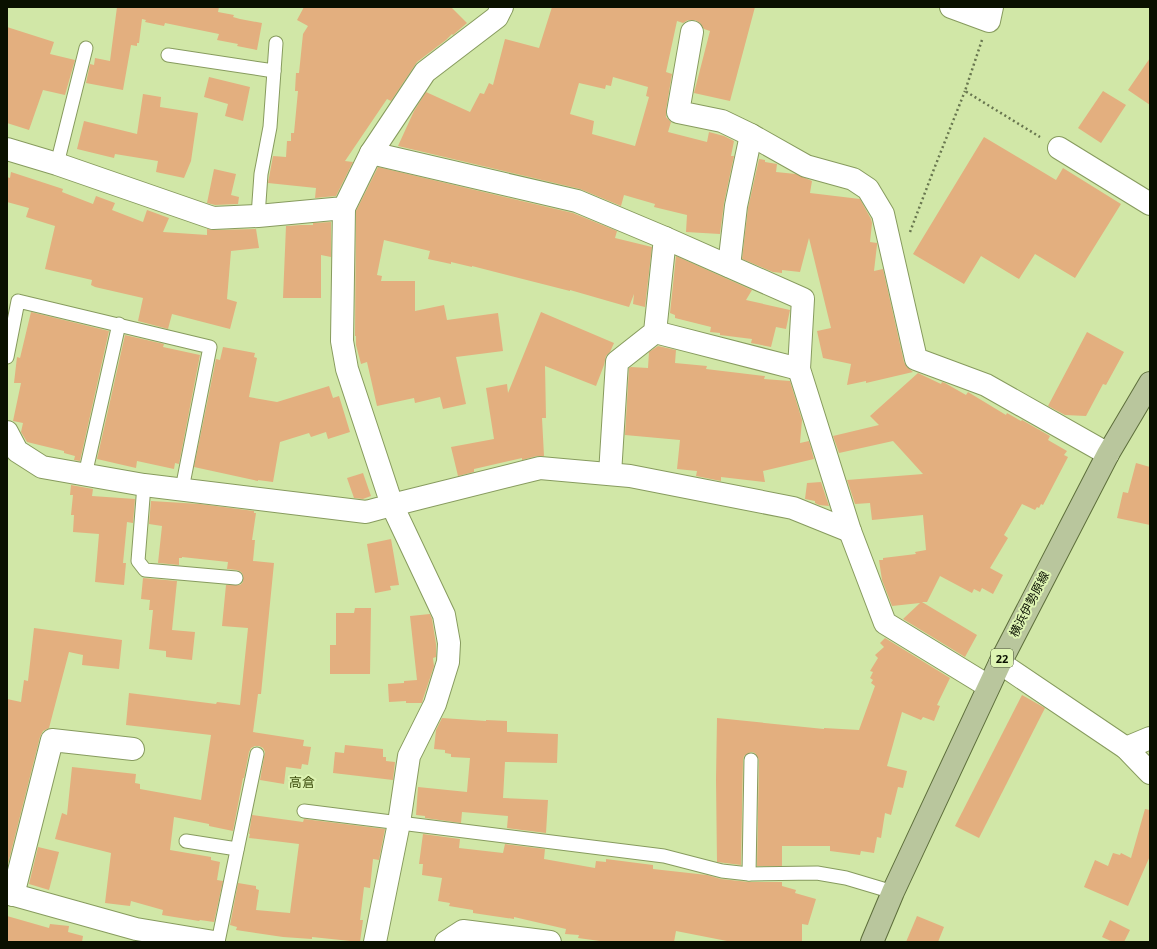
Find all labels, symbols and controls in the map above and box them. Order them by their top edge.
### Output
street label: 横浜伊勢原線 [1005,568,1053,640]
road number: 22 [991,649,1013,667]
district label: 高倉 [289,773,315,791]

